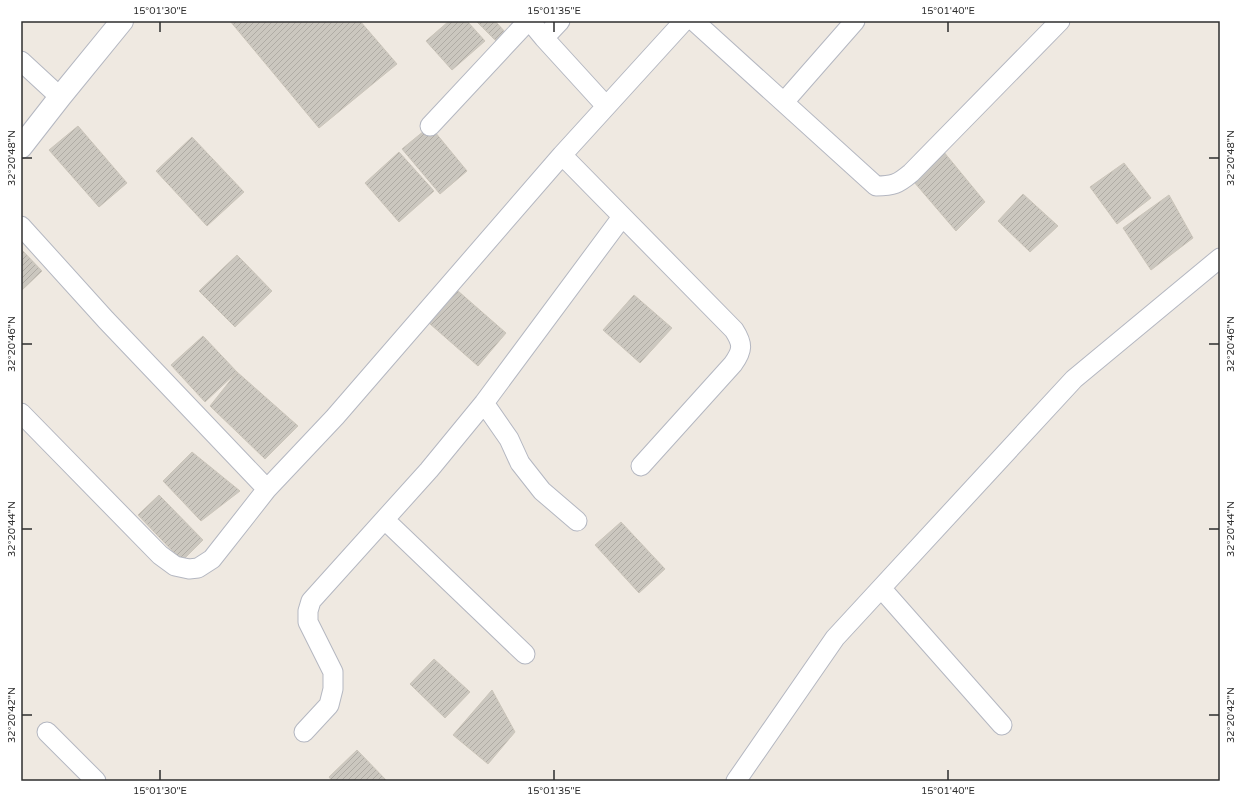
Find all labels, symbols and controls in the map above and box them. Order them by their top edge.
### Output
text: 15°01'30"E [133,5,187,17]
text: 15°01'35"E [527,5,581,17]
text: 15°01'40"E [921,5,975,17]
text: 32°20'48"N [6,130,18,186]
text: 32°20'48"N [1225,130,1237,186]
text: 32°20'46"N [6,316,18,372]
text: 32°20'46"N [1225,316,1237,372]
text: 32°20'44"N [6,501,18,557]
text: 32°20'44"N [1225,501,1237,557]
text: 32°20'42"N [6,687,18,743]
text: 32°20'42"N [1225,687,1237,743]
text: 15°01'30"E [133,785,187,797]
text: 15°01'35"E [527,785,581,797]
text: 15°01'40"E [921,785,975,797]

